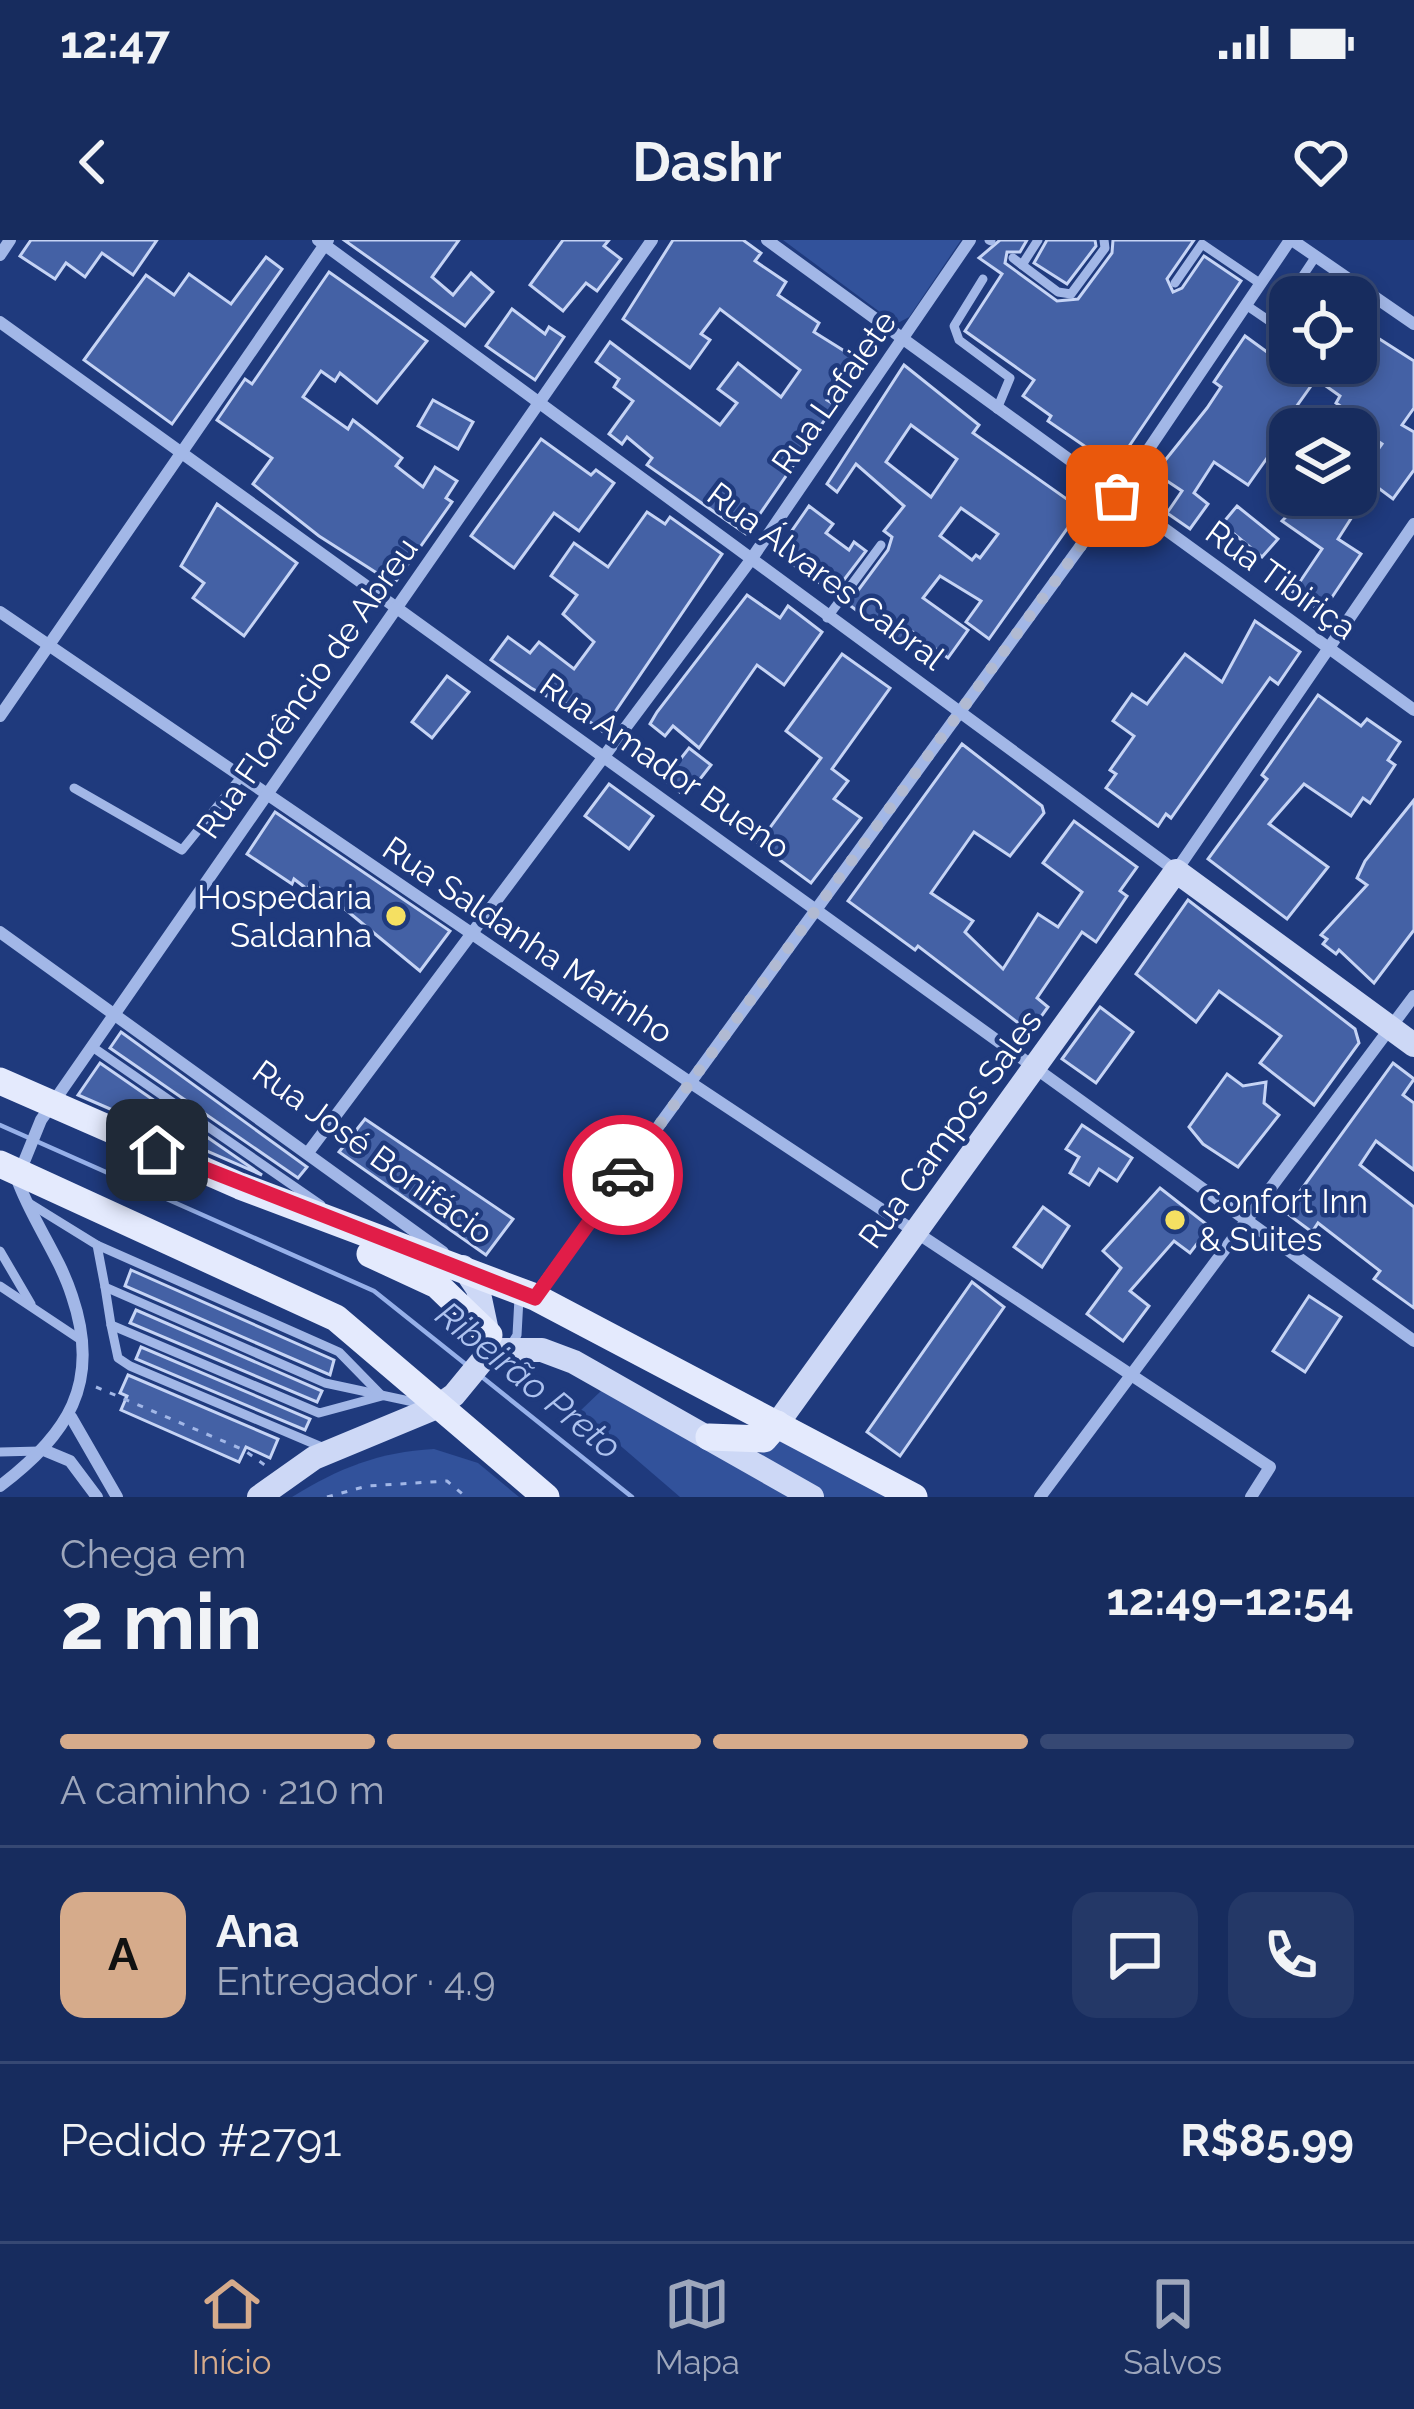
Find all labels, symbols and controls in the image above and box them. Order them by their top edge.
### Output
text: 12:47 [60,16,170,69]
icon: back [60,129,126,195]
icon: heart [1288,129,1354,195]
text: Dashr [632,130,782,194]
map controls [1269,276,1377,516]
button: locate [1269,276,1377,384]
street label: Rua Lafaiete [764,303,904,481]
button: layers [1269,408,1377,516]
pin [1066,445,1168,547]
icon: bag [1084,463,1150,529]
street label: Rua Álvares Cabral [700,474,953,678]
street label: Rua Tibiriça [1198,512,1364,648]
street label: Rua Florêncio de Abreu [188,530,426,846]
street label: Rua Amador Bueno [533,665,797,867]
street label: Rua Saldanha Marinho [376,828,680,1052]
place label: Hospedaria Saldanha [197,878,372,955]
marker: Hospedaria Saldanha [383,903,409,929]
street label: Rua Campos Sales [850,1002,1050,1256]
street label: Rua José Bonifácio [245,1052,501,1252]
pin [106,1099,208,1201]
courier [563,1115,683,1235]
icon: home [124,1117,190,1183]
icon: car [590,1142,656,1208]
place label: Confort Inn & Suites [1199,1182,1368,1259]
marker: Confort Inn & Suites [1162,1207,1188,1233]
water label: Ribeirão Preto [428,1293,630,1467]
text: Chega em [60,1531,246,1577]
text: 12:49–12:54 [1107,1573,1354,1626]
text: 2 min [60,1576,262,1667]
text: A caminho · 210 m [60,1767,385,1813]
button: chat [1072,1892,1198,2018]
button: phone [1228,1892,1354,2018]
text: Ana [216,1905,299,1958]
text: A [108,1928,138,1981]
text: Entregador · 4.9 [216,1958,496,2004]
text: Pedido #2791 [60,2114,342,2167]
text: R$85.99 [1180,2114,1354,2167]
tab: Início [192,2271,271,2382]
tab: Mapa [655,2271,740,2382]
tab: Salvos [1123,2271,1222,2382]

